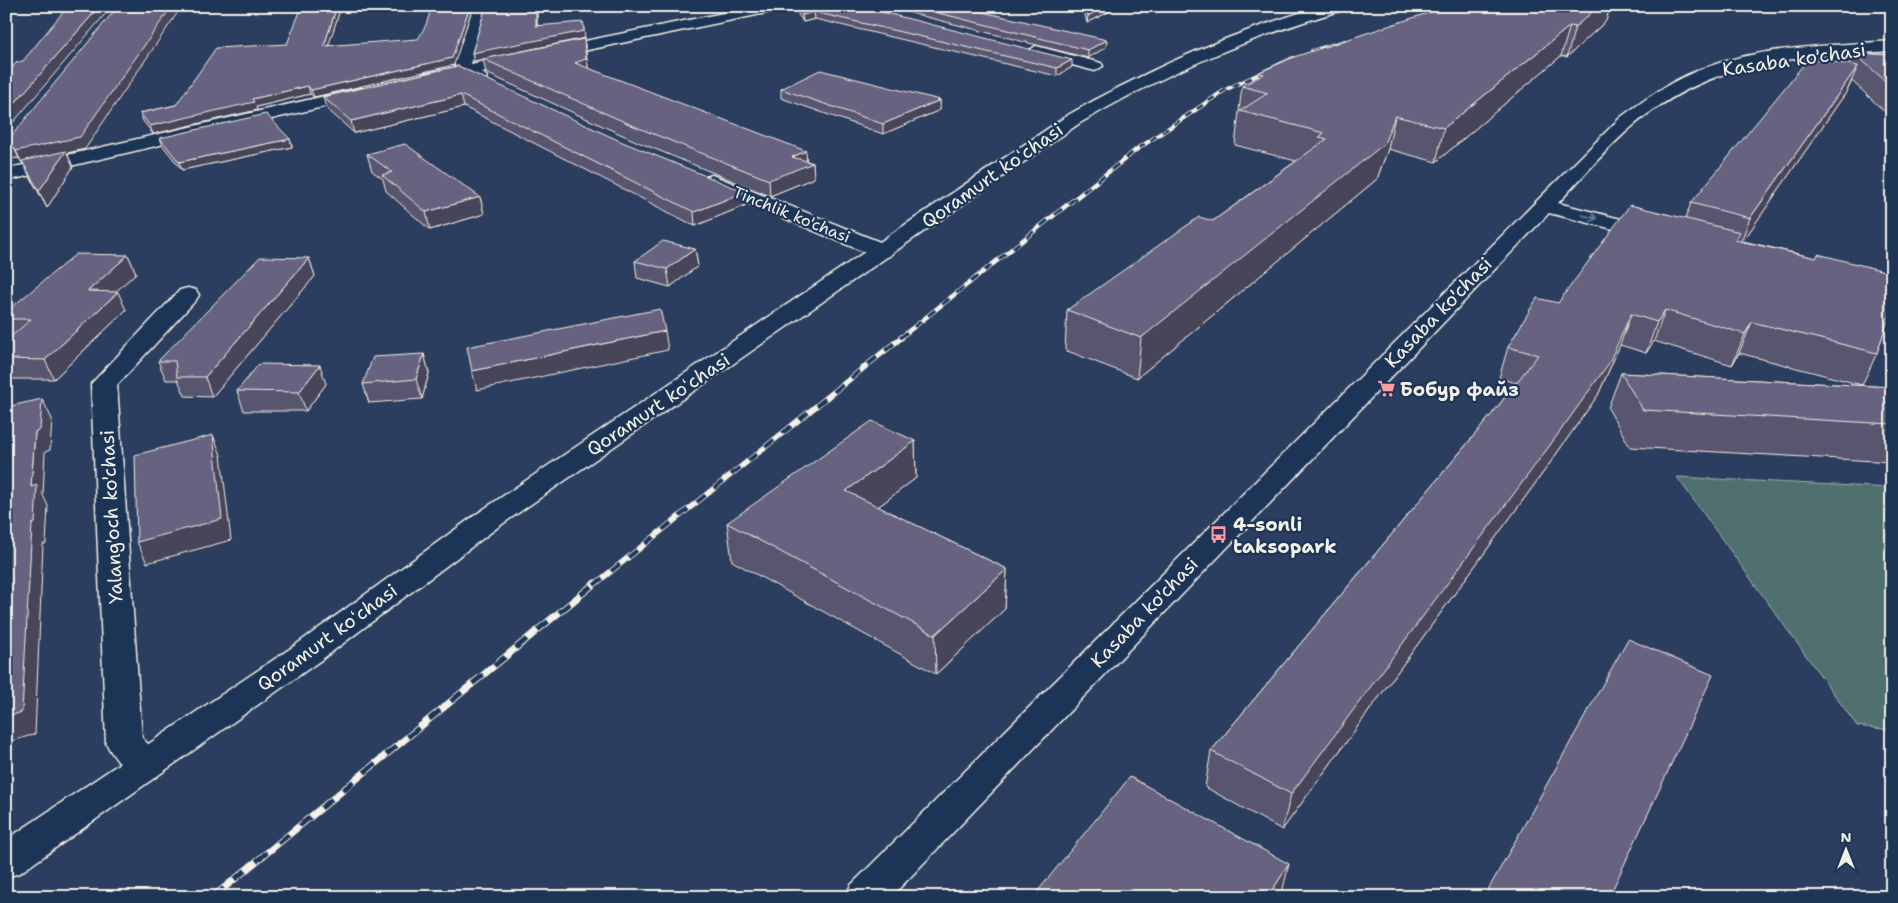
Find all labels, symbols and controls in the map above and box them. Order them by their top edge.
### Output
street label: Kasaba ko'chasi [1721,37,1868,82]
street label: Qoramurt koʻchasi [917,117,1068,234]
street label: Tinchlik ko'chasi [730,181,854,248]
one-way arrow [1582,213,1598,222]
street label: Kasaba ko'chasi [1379,252,1498,373]
street label: Qoramurt koʻchasi [582,347,735,462]
place label: Бобур файз [1400,377,1519,402]
supermarket icon: Бобур файз [1376,379,1396,399]
street label: Yalang'och ko'chasi [94,429,129,605]
place label: 4-sonli taksopark [1233,512,1337,559]
bus stop icon: 4-sonli taksopark [1209,525,1229,545]
street label: Kasaba ko'chasi [1085,552,1204,673]
street label: Qoramurt koʻchasi [252,578,402,697]
north arrow [1820,826,1870,876]
text: N [1840,828,1852,846]

